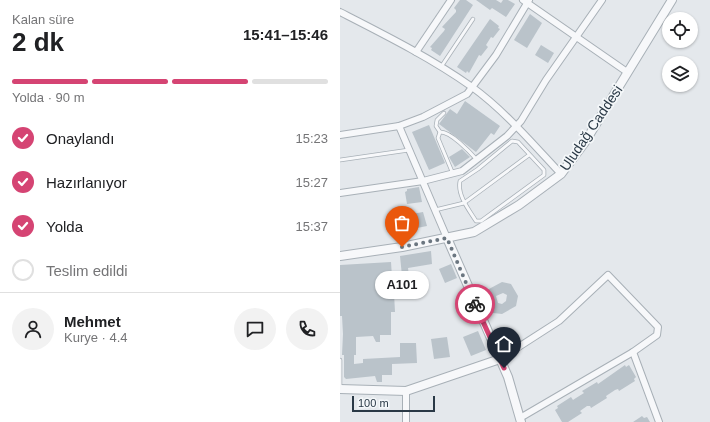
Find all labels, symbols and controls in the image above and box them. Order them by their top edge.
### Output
text: Kalan süre [12,12,74,27]
map controls [662,12,698,92]
button: locate [662,12,698,48]
text: 15:41–15:46 [243,26,328,43]
text: 2 dk [12,27,64,57]
button: layers [662,56,698,92]
street label: Uludağ Caddesi [557,82,625,174]
text: Yolda · 90 m [12,90,85,105]
icon: check [12,127,34,149]
text: Onaylandı [46,130,114,147]
text: 15:23 [295,131,328,146]
icon: check [12,171,34,193]
text: Hazırlanıyor [46,174,127,191]
text: 15:27 [295,175,328,190]
pin [385,206,419,247]
icon: bag [391,212,413,234]
icon: check [12,215,34,237]
text: Yolda [46,218,83,235]
text: 15:37 [295,219,328,234]
text: Teslim edildi [46,262,128,279]
callout: A101 [375,271,429,299]
text: A101 [386,277,418,292]
courier [455,284,495,324]
icon: bike [464,293,486,315]
button: person [12,308,54,350]
button: chat [234,308,276,350]
button: phone [286,308,328,350]
text: Mehmet [64,313,121,330]
pin [487,327,521,368]
text: Kurye · 4.4 [64,330,128,345]
icon: home [493,333,515,355]
scale bar [352,394,435,413]
text: 100 m [358,397,389,409]

